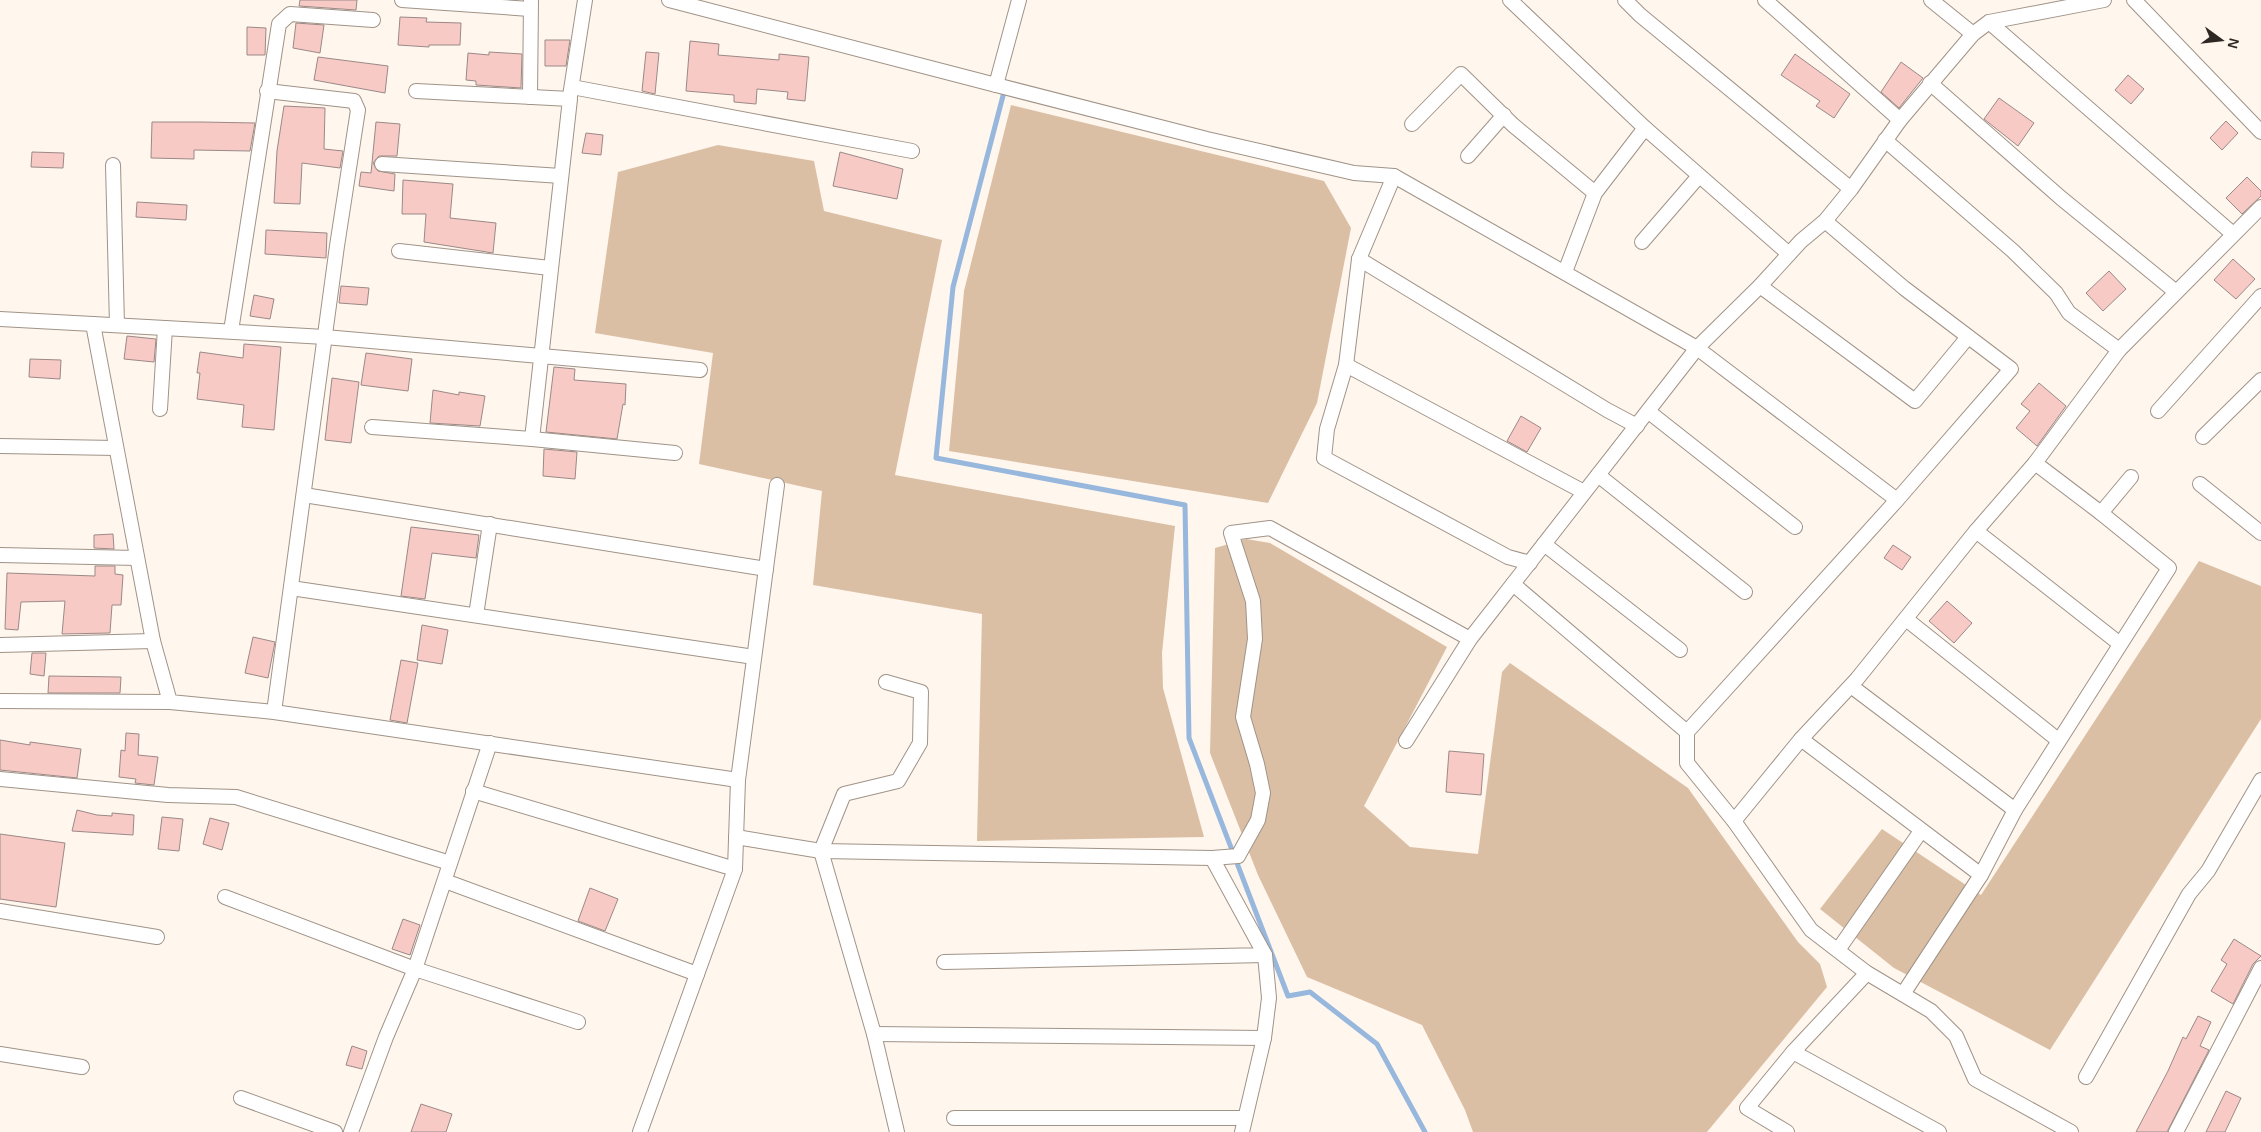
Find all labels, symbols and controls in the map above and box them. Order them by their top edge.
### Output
north arrow [2196,15,2246,65]
text: N [2225,36,2243,50]

